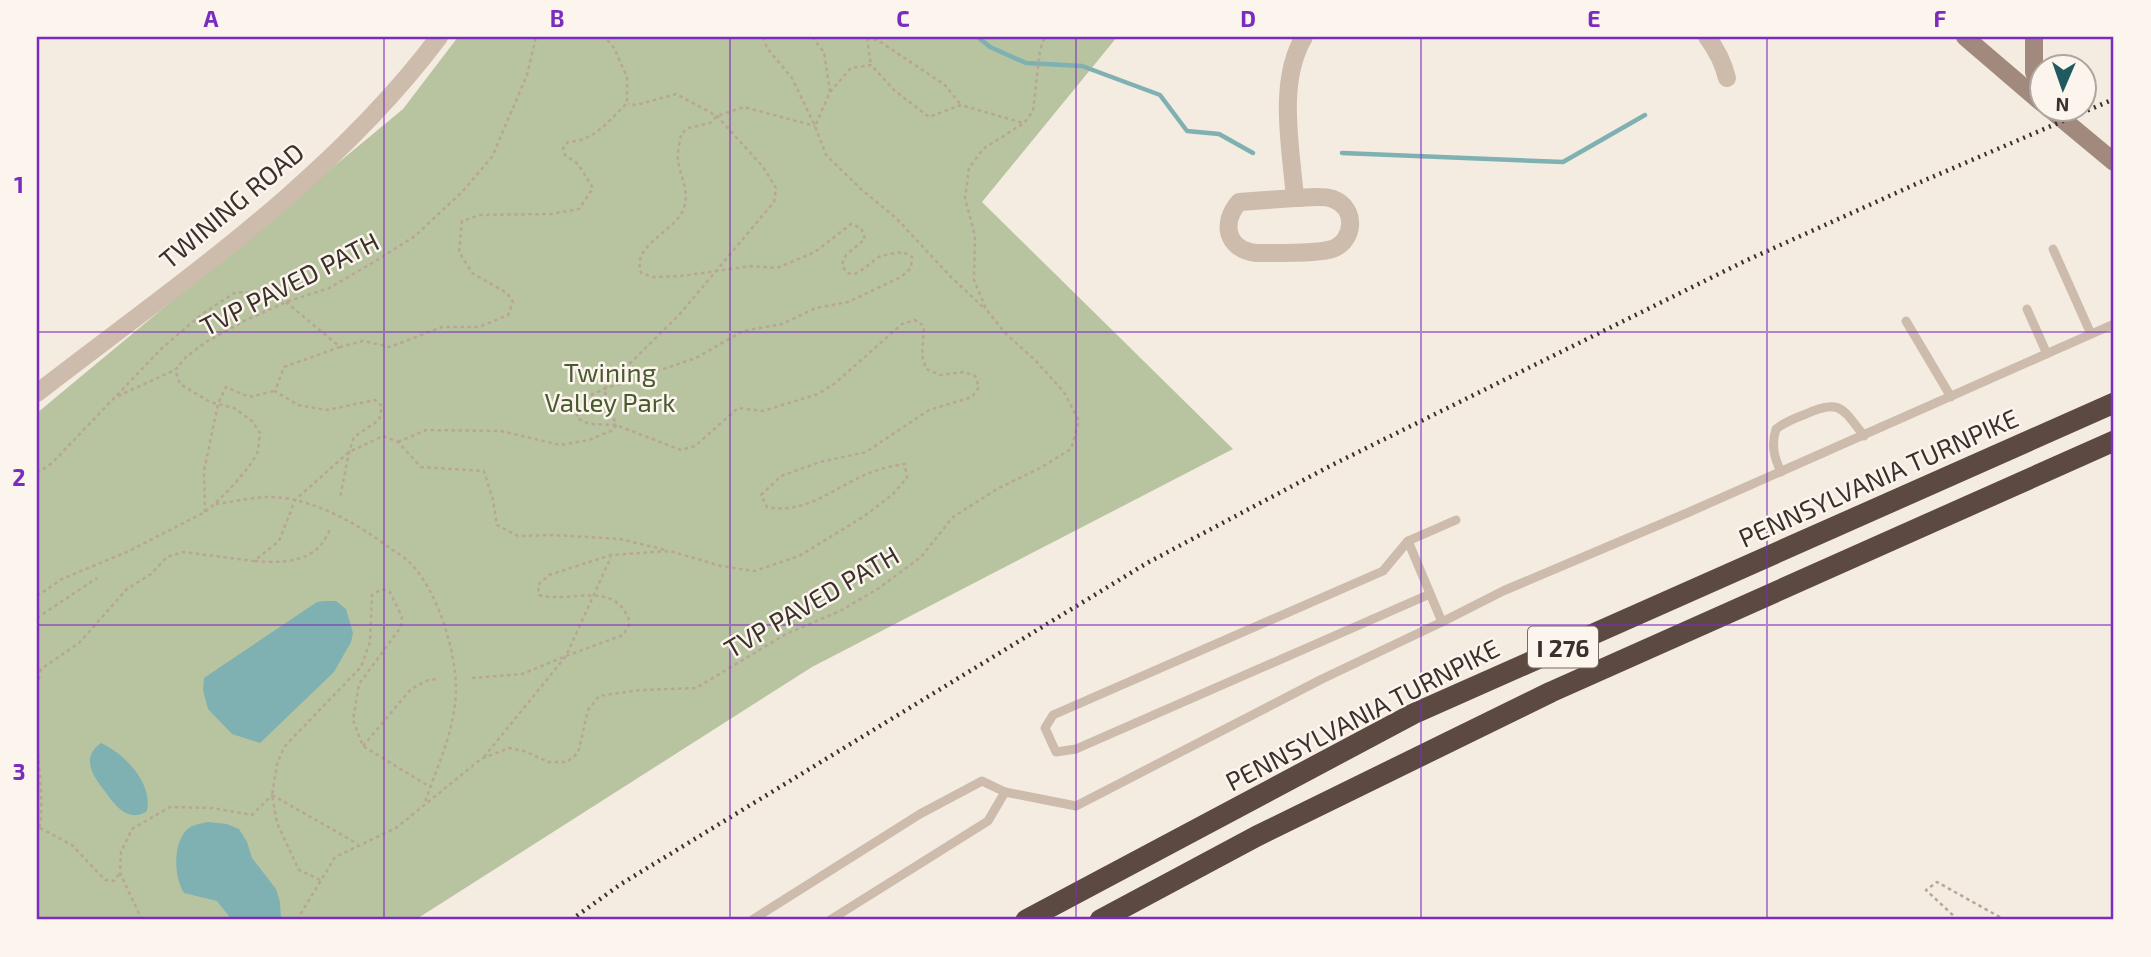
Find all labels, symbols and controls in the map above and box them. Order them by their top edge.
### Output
text: A [203,4,219,32]
text: B [550,4,564,32]
text: C [896,4,910,32]
text: D [1240,4,1256,32]
text: E [1587,4,1601,32]
text: F [1934,4,1947,32]
north arrow [2028,52,2098,122]
text: N [2055,94,2070,117]
street label: TWINING ROAD [152,136,310,274]
text: 1 [14,170,24,198]
street label: TVP PAVED PATH [194,225,384,341]
park label: Twining Valley Park [545,356,675,417]
street label: PENNSYLVANIA TURNPIKE [1733,401,2023,553]
text: 2 [12,463,26,491]
street label: TVP PAVED PATH [718,538,904,664]
road number: I 276 [1528,626,1598,668]
street label: PENNSYLVANIA TURNPIKE [1220,631,1504,797]
text: 3 [12,757,26,785]

